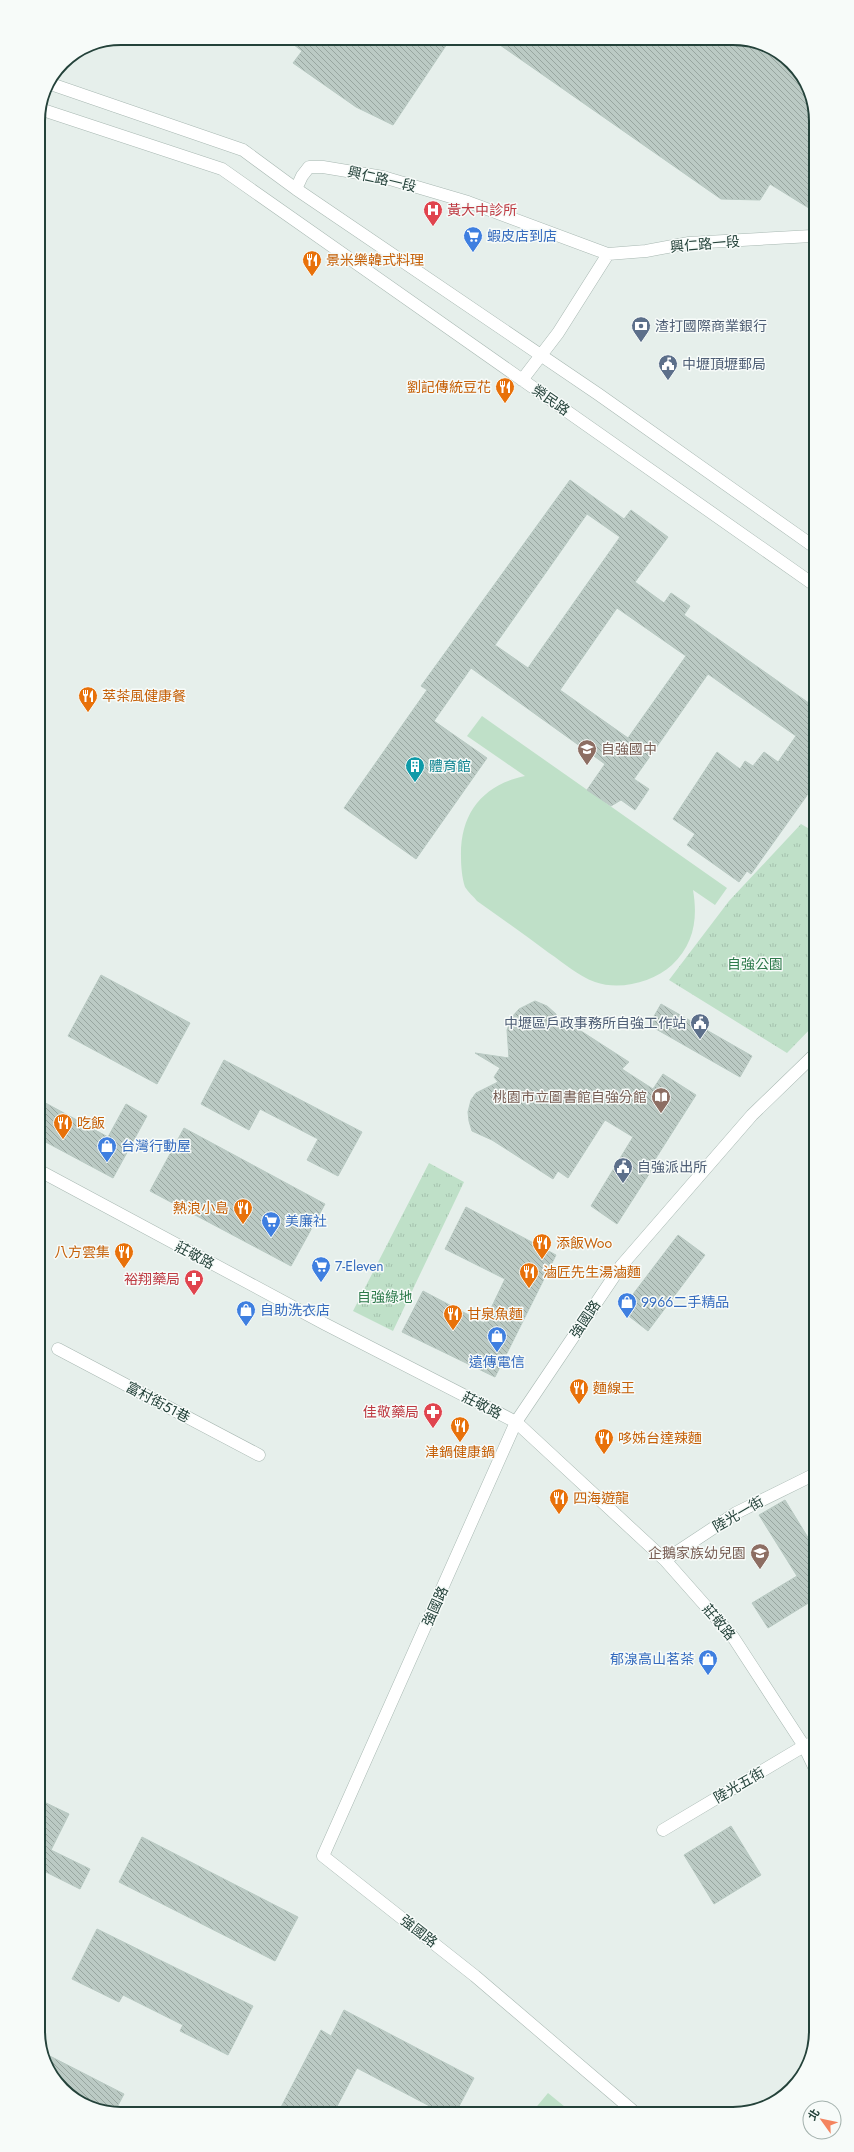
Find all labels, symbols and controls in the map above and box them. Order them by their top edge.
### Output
street label: 興仁路一段 [346,161,418,197]
hospital icon: 黃大中診所 [422,199,444,227]
place label: 黃大中診所 [447,200,517,220]
supermarket icon: 蝦皮店到店 [462,225,484,253]
place label: 蝦皮店到店 [487,226,557,246]
street label: 興仁路一段 [669,231,741,257]
restaurant icon: 景米樂韓式料理 [301,249,323,277]
place label: 景米樂韓式料理 [326,250,424,270]
bank icon: 渣打國際商業銀行 [630,315,652,343]
place label: 渣打國際商業銀行 [655,316,767,336]
public building icon: 中壢頂壢郵局 [657,353,679,381]
place label: 中壢頂壢郵局 [682,354,766,374]
restaurant icon: 劉記傳統豆花 [494,376,516,404]
place label: 劉記傳統豆花 [407,377,491,397]
street label: 榮民路 [528,380,574,420]
restaurant icon: 萃茶風健康餐 [77,685,99,713]
place label: 萃茶風健康餐 [102,686,186,706]
school or university icon: 自強國中 [576,738,598,766]
place label: 自強國中 [601,739,657,759]
building icon: 體育館 [404,755,426,783]
place label: 體育館 [429,756,471,776]
park label: 自強公園 [727,954,783,974]
public building icon: 中壢區戶政事務所自強工作站 [689,1012,711,1040]
place label: 中壢區戶政事務所自強工作站 [504,1013,686,1033]
library icon: 桃園市立圖書館自強分館 [650,1086,672,1114]
place label: 桃園市立圖書館自強分館 [493,1087,647,1107]
restaurant icon: 吃飯 [52,1112,74,1140]
place label: 吃飯 [77,1113,105,1133]
shop icon: 台灣行動屋 [96,1135,118,1163]
place label: 台灣行動屋 [121,1136,191,1156]
public building icon: 自強派出所 [612,1156,634,1184]
place label: 自強派出所 [637,1157,707,1177]
restaurant icon: 熱浪小島 [232,1197,254,1225]
place label: 熱浪小島 [173,1198,229,1218]
supermarket icon: 美廉社 [260,1210,282,1238]
place label: 美廉社 [285,1211,327,1231]
restaurant icon: 添飯Woo [531,1232,553,1260]
place label: 添飯Woo [556,1233,612,1253]
street label: 莊敬路 [172,1236,218,1274]
restaurant icon: 八方雲集 [113,1241,135,1269]
place label: 八方雲集 [54,1242,110,1262]
supermarket icon: 7-Eleven [310,1255,332,1283]
place label: 7-Eleven [335,1256,384,1276]
restaurant icon: 滷匠先生湯滷麵 [518,1261,540,1289]
place label: 滷匠先生湯滷麵 [543,1262,641,1282]
pharmacy icon: 裕翔藥局 [183,1268,205,1296]
place label: 裕翔藥局 [124,1269,180,1289]
park label: 自強綠地 [357,1287,413,1307]
shop icon: 9966二手精品 [616,1291,638,1319]
place label: 9966二手精品 [641,1292,729,1312]
street label: 強國路 [565,1296,605,1342]
shop icon: 自助洗衣店 [235,1299,257,1327]
place label: 自助洗衣店 [260,1300,330,1320]
restaurant icon: 甘泉魚麵 [442,1303,464,1331]
place label: 甘泉魚麵 [467,1304,523,1324]
shop icon: 遠傳電信 [486,1325,508,1353]
place label: 遠傳電信 [469,1352,525,1372]
street label: 富村街51巷 [122,1377,194,1427]
restaurant icon: 麵線王 [568,1377,590,1405]
place label: 麵線王 [593,1378,635,1398]
street label: 莊敬路 [459,1387,505,1423]
pharmacy icon: 佳敬藥局 [422,1401,444,1429]
place label: 佳敬藥局 [363,1402,419,1422]
restaurant icon: 津鍋健康鍋 [449,1415,471,1443]
restaurant icon: 哆姊台達辣麵 [593,1427,615,1455]
place label: 哆姊台達辣麵 [618,1428,702,1448]
place label: 津鍋健康鍋 [425,1442,495,1462]
restaurant icon: 四海遊龍 [548,1487,570,1515]
place label: 四海遊龍 [573,1488,629,1508]
street label: 陸光一街 [709,1491,767,1537]
school or university icon: 企鵝家族幼兒園 [749,1542,771,1570]
place label: 企鵝家族幼兒園 [648,1543,746,1563]
street label: 強國路 [417,1583,453,1629]
street label: 莊敬路 [698,1599,740,1645]
shop icon: 郁湶高山茗茶 [697,1648,719,1676]
place label: 郁湶高山茗茶 [610,1649,694,1669]
street label: 陸光五街 [710,1762,768,1808]
street label: 強國路 [396,1910,442,1952]
north arrow [802,2100,842,2140]
text: 北 [804,2106,823,2124]

